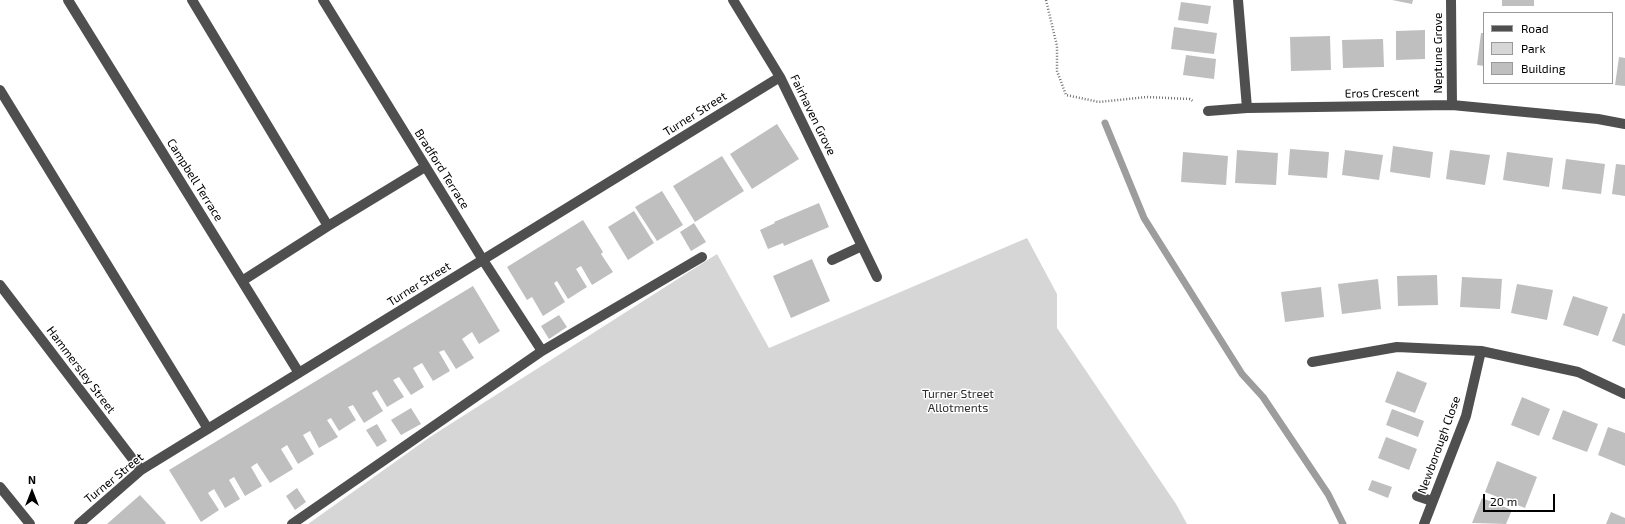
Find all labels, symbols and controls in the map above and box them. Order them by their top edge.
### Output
street label: Neptune Grove [1431,12,1445,94]
legend [1483,12,1613,84]
text: Road [1521,21,1549,35]
text: Park [1521,41,1546,55]
text: Building [1521,61,1565,75]
street label: Fairhaven Grove [787,72,839,158]
street label: Eros Crescent [1345,85,1419,101]
street label: Turner Street [661,89,729,139]
street label: Bradford Terrace [412,126,472,212]
street label: Campbell Terrace [164,136,226,224]
street label: Turner Street [385,259,453,309]
street label: Hammersley Street [44,324,118,416]
park label: Turner Street Allotments [922,387,994,415]
street label: Newborough Close [1415,394,1463,496]
street label: Turner Street [82,450,146,506]
north arrow [12,472,52,512]
text: N [28,473,36,486]
scale bar [1485,486,1557,512]
text: 20 m [1490,494,1517,508]

